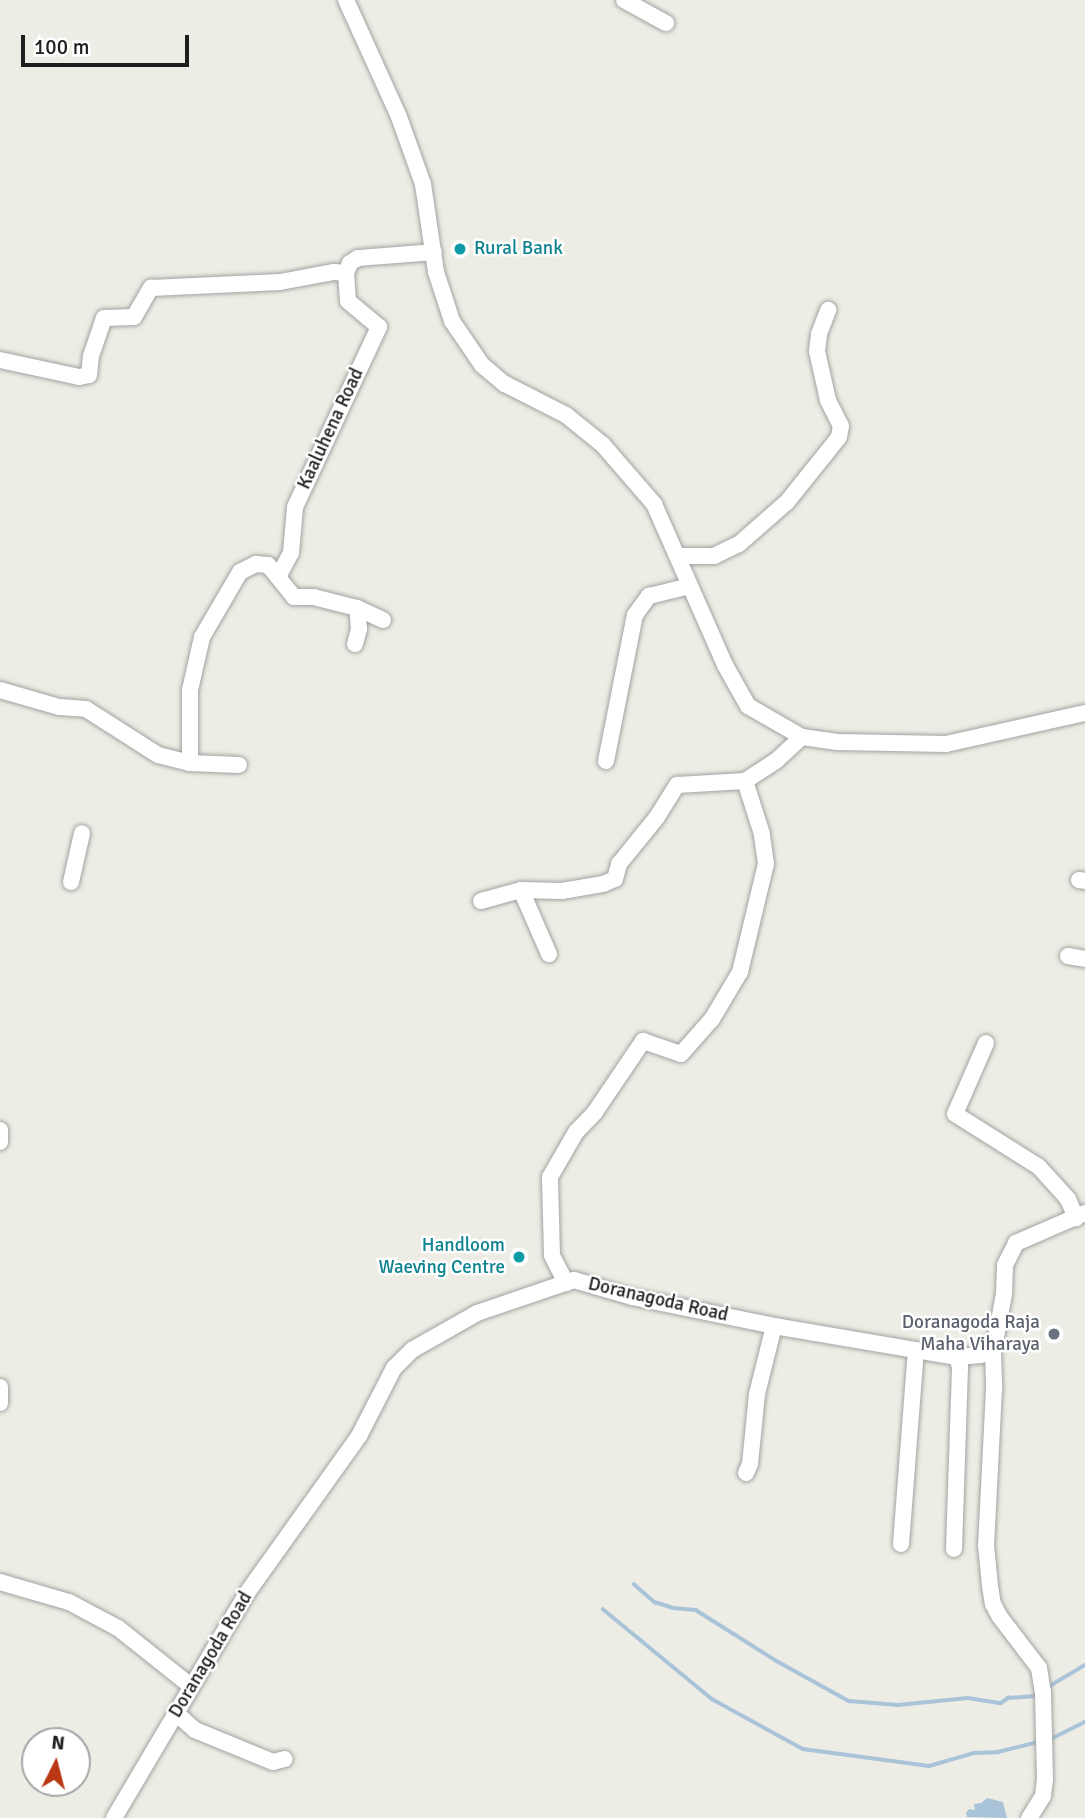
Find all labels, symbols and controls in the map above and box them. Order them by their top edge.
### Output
scale bar [24,21,192,65]
text: 100 m [34,34,89,60]
place label: Rural Bank [474,238,563,260]
marker: Rural Bank [452,241,468,257]
street label: Kaaluhena Road [293,365,369,493]
place label: Handloom Waeving Centre [379,1235,505,1279]
marker: Handloom Waeving Centre [511,1249,527,1265]
street label: Doranagoda Road [586,1273,730,1327]
place label: Doranagoda Raja Maha Viharaya [902,1312,1040,1356]
marker: Doranagoda Raja Maha Viharaya [1046,1326,1062,1342]
street label: Doranagoda Road [164,1588,258,1722]
north arrow [21,1727,91,1797]
text: N [50,1730,66,1756]

